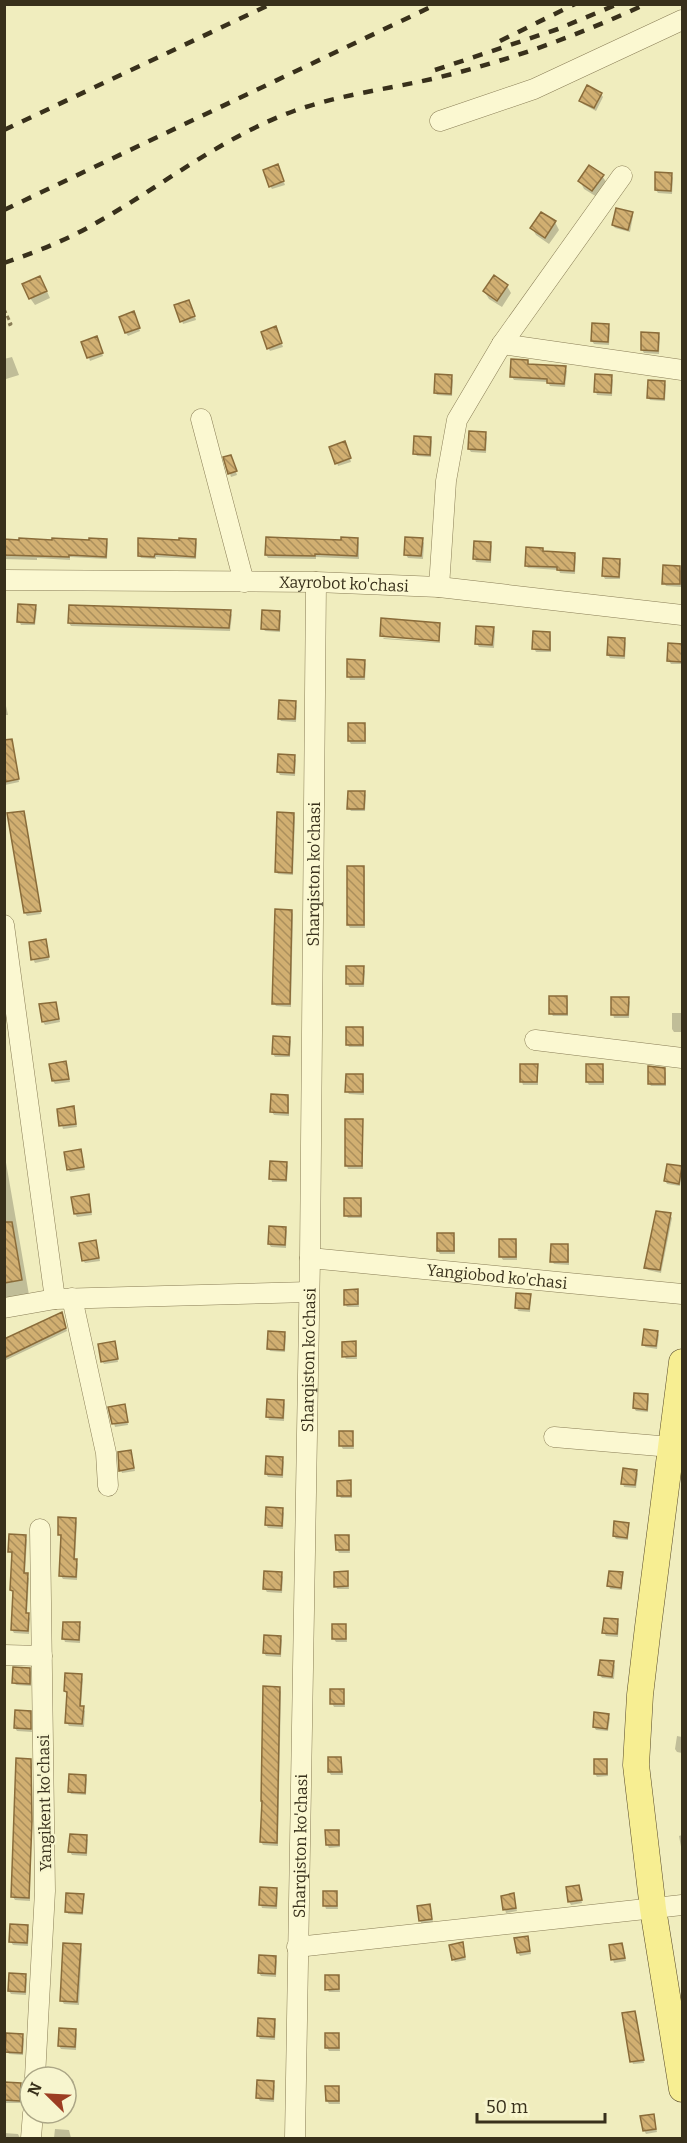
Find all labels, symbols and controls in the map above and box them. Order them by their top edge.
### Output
street label: Xayrobot ko'chasi [279,573,409,596]
street label: Sharqiston ko'chasi [304,802,324,946]
street label: Yangiobod ko'chasi [426,1260,568,1293]
street label: Sharqiston ko'chasi [298,1288,319,1432]
street label: Yangikent ko'chasi [34,1734,55,1872]
street label: Sharqiston ko'chasi [290,1773,311,1918]
north arrow [18,2065,78,2125]
text: N [24,2080,46,2099]
scale bar [477,2086,604,2124]
text: 50 m [486,2096,528,2118]

